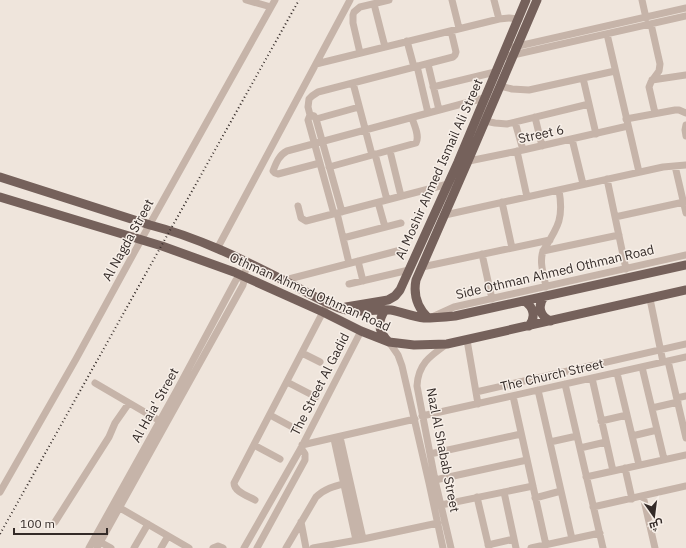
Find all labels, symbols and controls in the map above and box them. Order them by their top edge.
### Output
street label: Al Moshir Ahmed Ismail Ali Street [391,76,487,262]
street label: Street 6 [516,121,566,147]
street label: Al Nagda Street [98,196,158,284]
street label: Side Othman Ahmed Othman Road [454,241,656,303]
street label: Othman Ahmed Othman Road [227,249,393,335]
street label: The Street Al Gadid [287,330,353,438]
street label: The Church Street [499,355,605,395]
street label: Al Haia' Street [127,365,183,445]
street label: Nazl Al Shabab Street [423,386,463,514]
north arrow [634,496,674,536]
scale bar [14,510,107,536]
text: 100 m [20,516,55,531]
text: ش [648,517,665,534]

